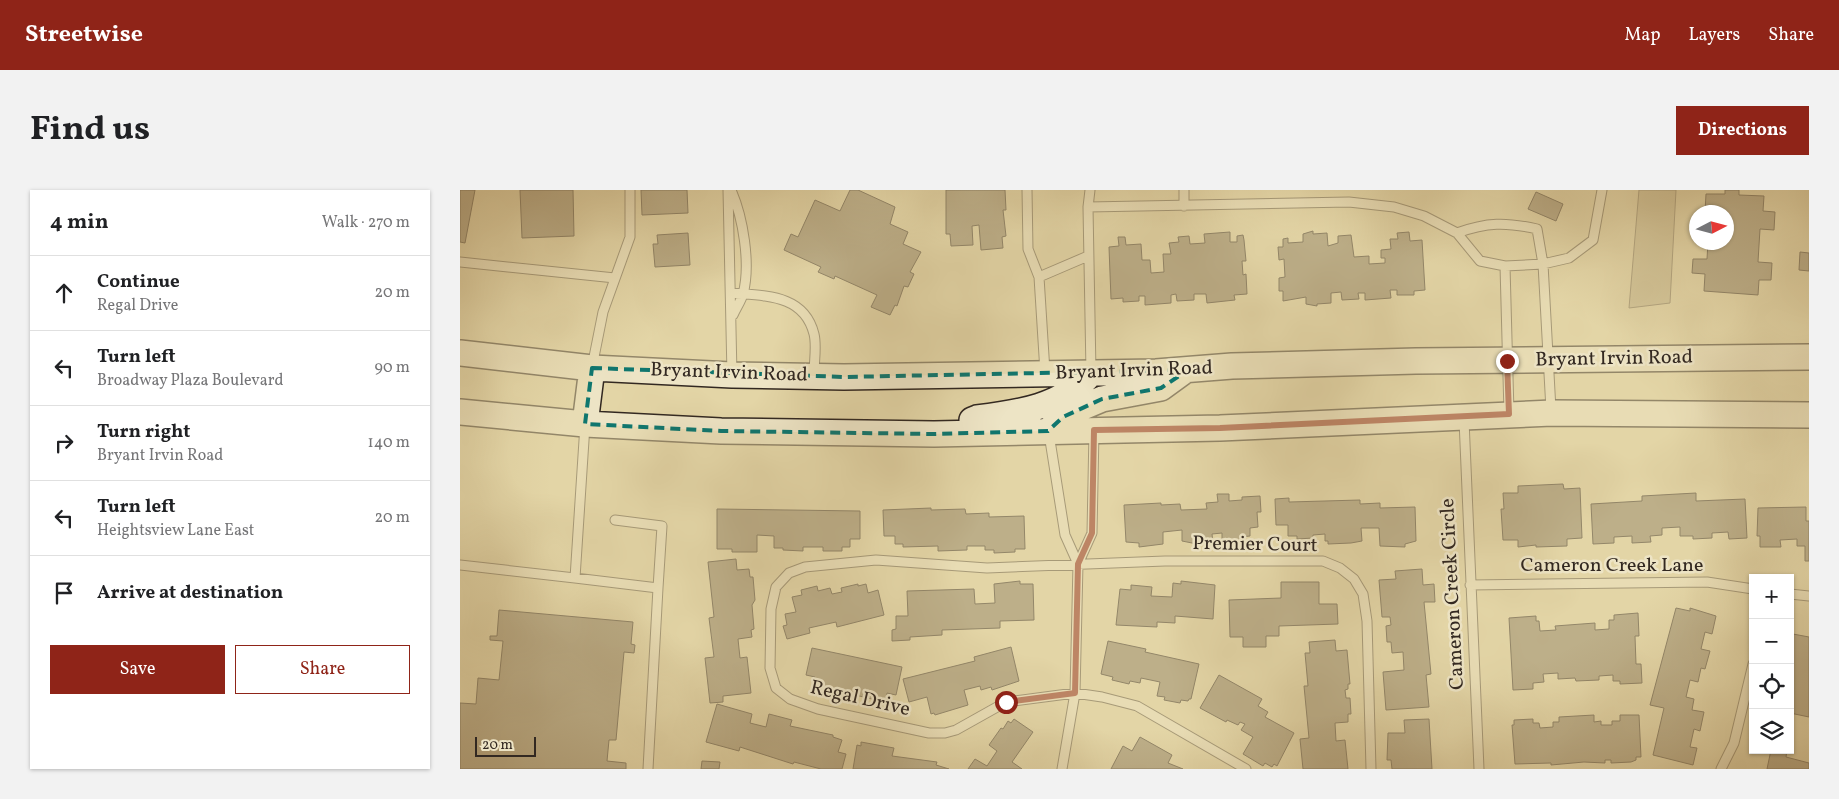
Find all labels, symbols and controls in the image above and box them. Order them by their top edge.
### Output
text: Streetwise [25,18,143,52]
text: Map [1624,23,1660,48]
text: Layers [1688,23,1740,48]
text: Share [1768,23,1814,48]
text: Find us [30,106,150,154]
button: Directions [1676,106,1809,155]
north arrow [1689,205,1734,250]
text: 4 min [50,208,109,237]
text: Walk · 270 m [322,212,410,234]
text: Continue [97,269,180,295]
icon: ahead [50,279,78,307]
text: 20 m [375,282,410,304]
text: Regal Drive [97,295,178,317]
text: Turn left [97,344,176,370]
street label: Bryant Irvin Road [1535,344,1693,374]
route end [1496,350,1519,373]
icon: left [50,354,78,382]
street label: Bryant Irvin Road [1055,354,1213,388]
street label: Bryant Irvin Road [650,356,808,390]
text: 90 m [374,357,410,379]
text: Broadway Plaza Boulevard [97,370,284,392]
text: Turn right [97,419,190,445]
icon: right [50,429,78,457]
text: 140 m [368,432,410,454]
text: Bryant Irvin Road [97,445,223,467]
text: Turn left [97,494,176,520]
street label: Cameron Creek Circle [1434,497,1472,691]
icon: left [50,504,78,532]
text: 20 m [375,507,410,529]
text: Heightsview Lane East [97,520,254,542]
street label: Premier Court [1192,530,1318,560]
street label: Cameron Creek Lane [1520,552,1704,580]
map controls [1749,574,1794,754]
button: + [1749,574,1794,619]
icon: arrive [50,579,78,607]
text: Arrive at destination [97,580,283,606]
button: − [1749,619,1794,664]
button: Save [50,645,225,694]
button: Share [235,645,410,694]
button: locate [1749,664,1794,709]
street label: Regal Drive [807,674,913,724]
route start [995,691,1018,714]
button: layers [1749,709,1794,754]
scale bar [475,734,536,757]
text: 20 m [482,736,513,755]

